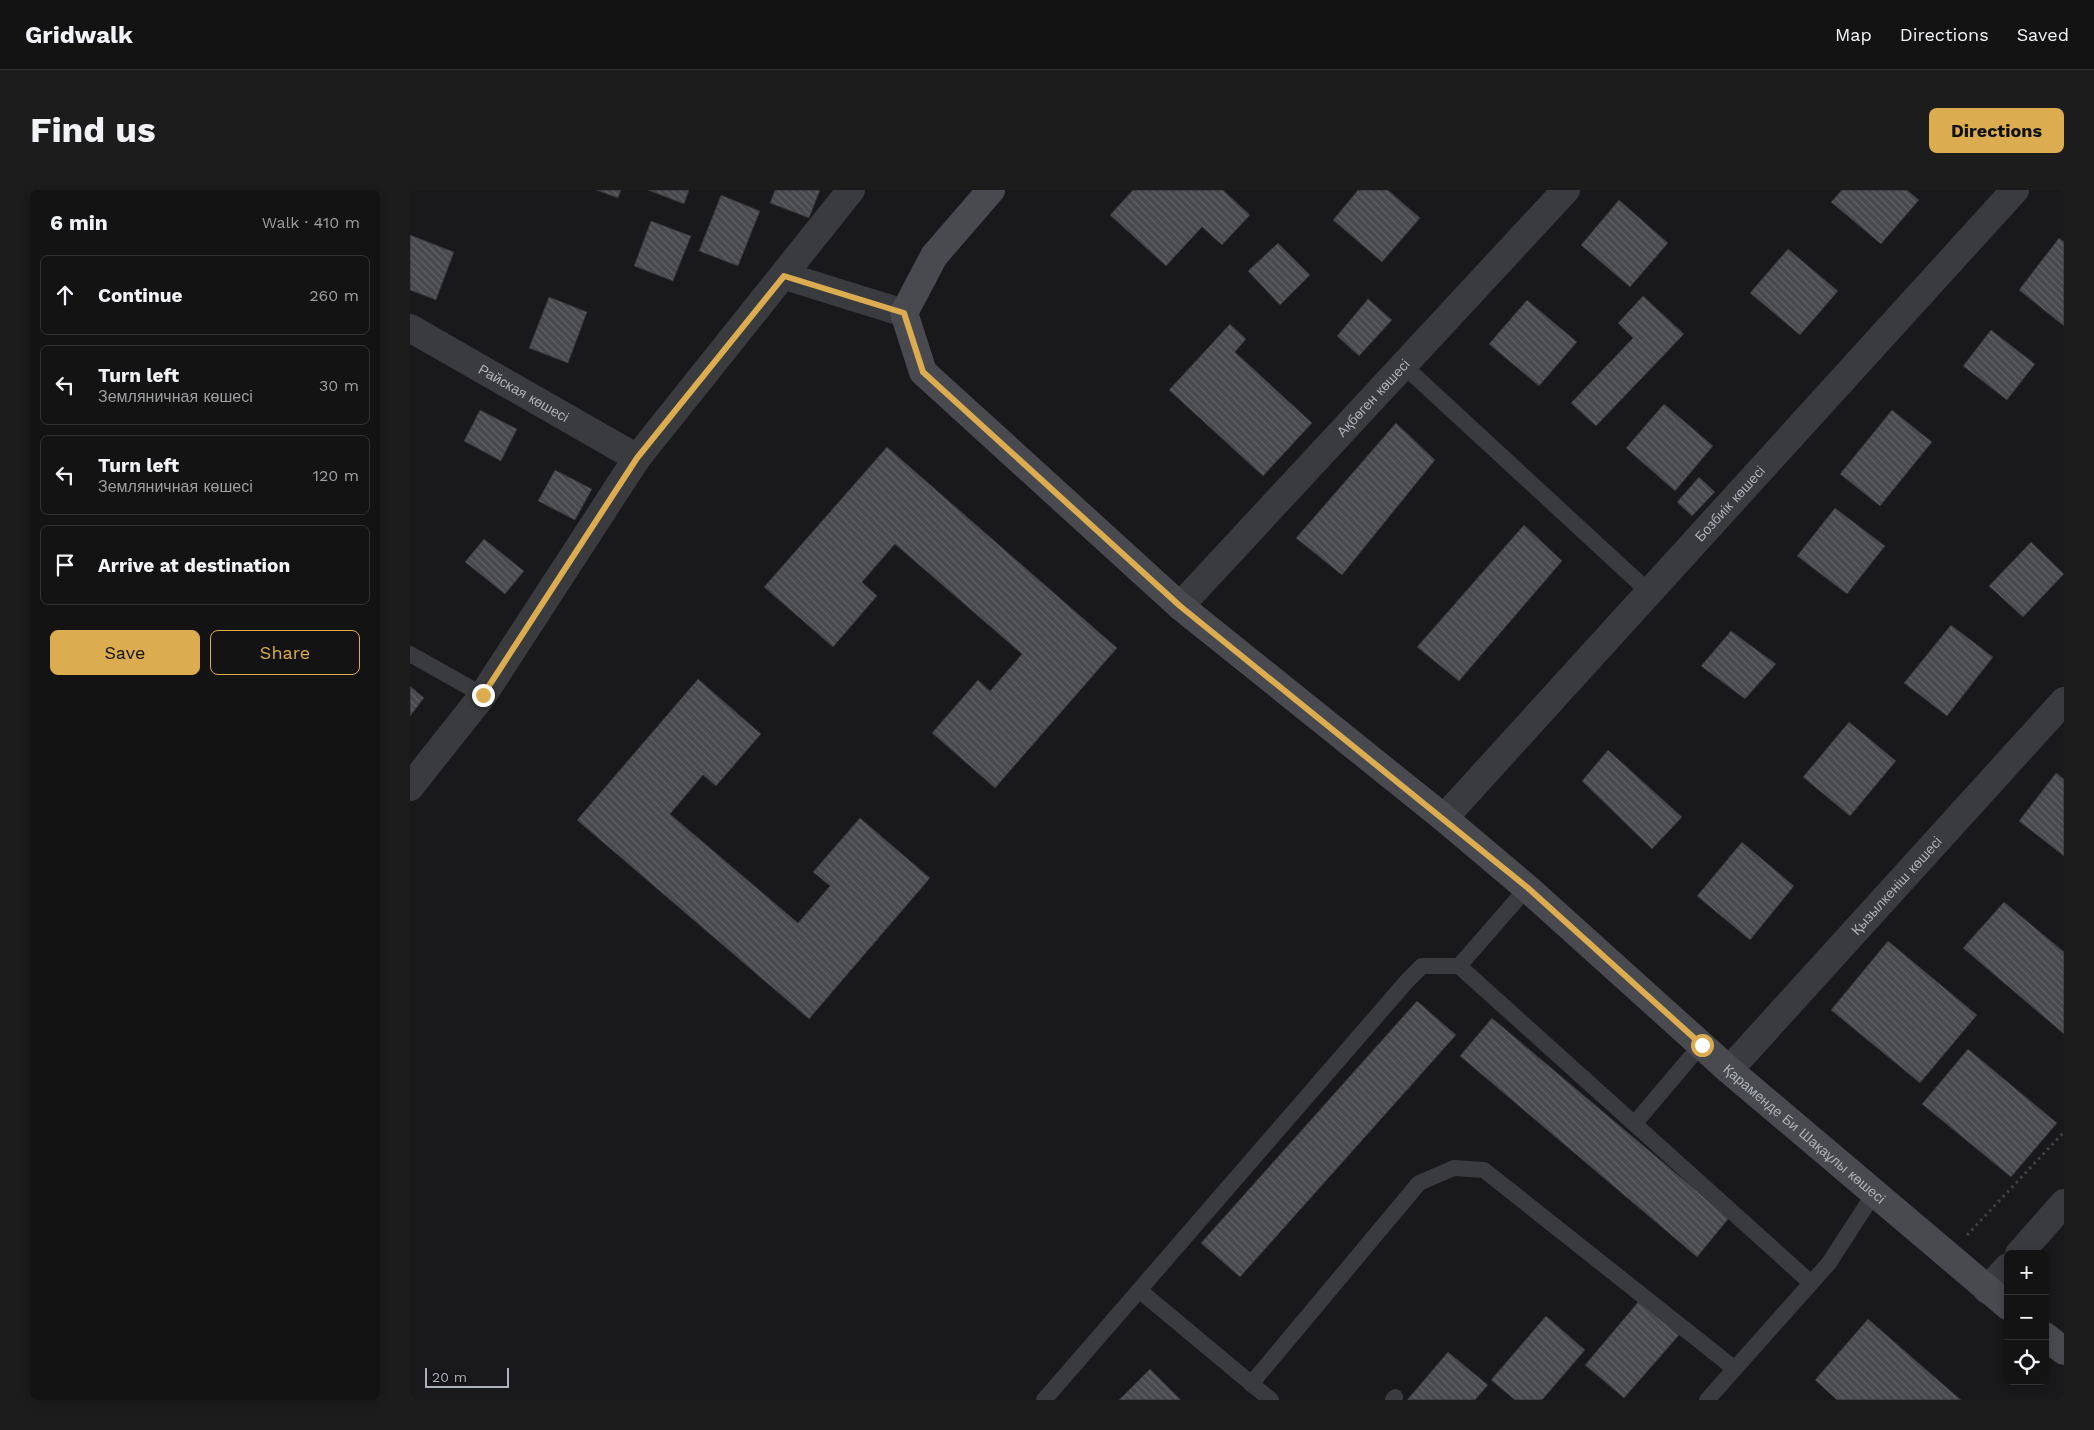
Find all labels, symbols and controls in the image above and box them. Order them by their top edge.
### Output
text: Gridwalk [25,21,133,49]
text: Map [1835,24,1872,45]
text: Directions [1900,24,1989,45]
text: Saved [2017,24,2069,45]
button: Directions [1929,108,2064,153]
text: Find us [30,109,156,151]
text: 6 min [50,210,108,235]
text: Walk · 410 m [262,213,360,232]
icon: ahead [51,281,79,309]
text: Continue [98,284,182,307]
text: 260 m [309,286,359,305]
street label: Ақбөген көшесі [1333,356,1413,440]
street label: Райская көшесі [476,361,572,425]
text: Turn left [98,364,179,387]
icon: left [51,371,79,399]
text: 30 m [319,376,359,395]
text: Земляничная көшесі [98,387,253,406]
text: Turn left [98,454,179,477]
icon: left [51,461,79,489]
street label: Бозбиік көшесі [1692,463,1768,544]
text: 120 m [313,466,359,485]
text: Земляничная көшесі [98,477,253,496]
icon: arrive [51,551,79,579]
text: Arrive at destination [98,554,290,577]
button: Save [50,630,200,675]
button: Share [210,630,360,675]
route end [472,684,495,707]
street label: Қызылкеніш көшесі [1848,833,1945,938]
route start [1691,1034,1714,1057]
street label: Қараменде Би Шақаұлы көшесі [1720,1061,1889,1207]
map controls [2004,1250,2049,1385]
button: + [2004,1250,2049,1295]
button: − [2004,1295,2049,1340]
button: locate [2004,1340,2049,1385]
scale bar [425,1365,509,1388]
text: 20 m [432,1369,467,1385]

